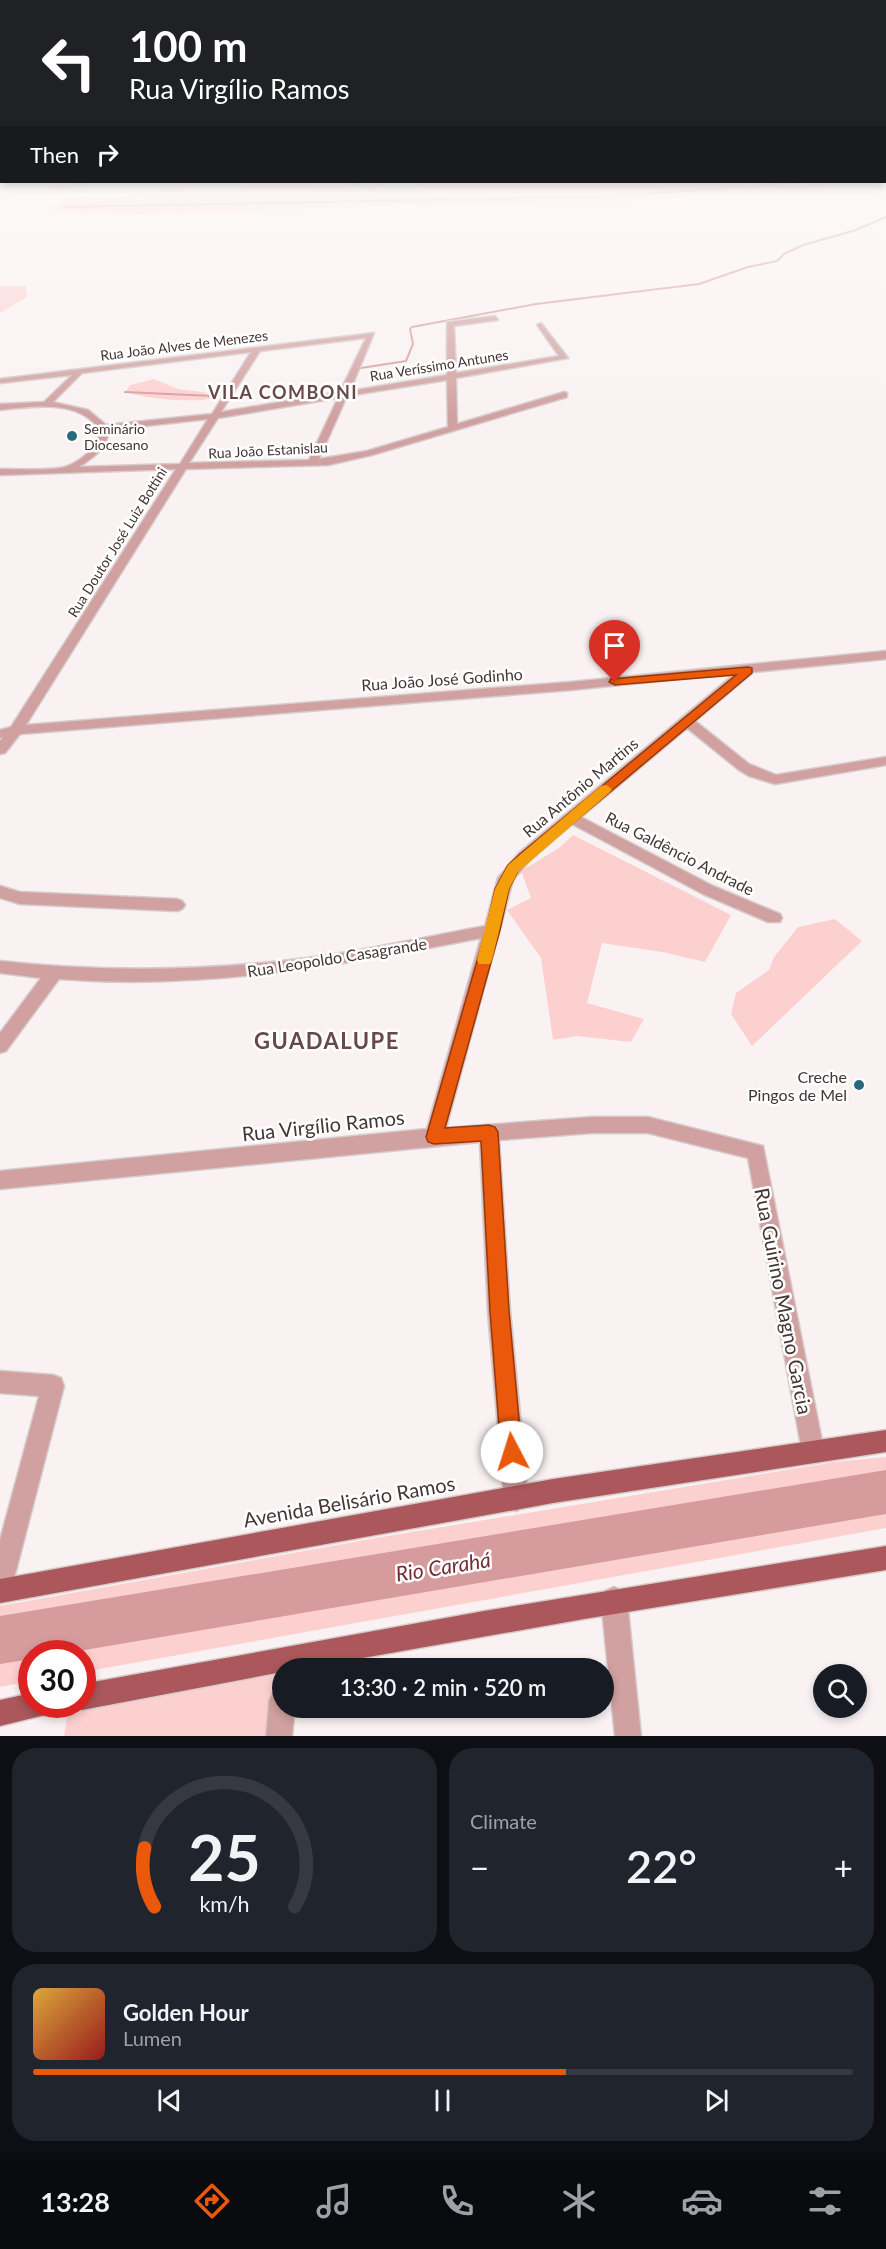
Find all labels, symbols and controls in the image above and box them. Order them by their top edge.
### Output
text: 100 m [129,21,247,71]
icon: left [30,24,108,102]
text: Rua Virgílio Ramos [129,72,349,105]
icon: right [91,138,124,171]
text: Then [30,141,79,168]
street label: Rua João Alves de Menezes [99,326,269,364]
street label: Rua Veríssimo Antunes [369,346,509,384]
district label: VILA COMBONI [207,381,358,403]
place label: Seminário Diocesano [84,420,149,453]
marker: Seminário Diocesano [65,429,79,443]
street label: Rua João Estanislau [208,438,328,462]
street label: Rua Doutor José Luiz Bottini [64,464,170,620]
pin [589,620,640,682]
icon: arrive [598,629,631,662]
street label: Rua João José Godinho [361,664,523,694]
street label: Rua Antônio Martins [519,733,642,841]
street label: Rua Galdêncio Andrade [603,807,757,899]
street label: Rua Leopoldo Casagrande [246,933,428,981]
district label: GUADALUPE [254,1027,400,1054]
place label: Creche Pingos de Mel [748,1067,847,1104]
marker: Creche Pingos de Mel [852,1078,866,1092]
street label: Rua Virgílio Ramos [241,1105,405,1145]
street label: Rua Guirino Magno Garcia [750,1186,818,1416]
position arrow [480,1420,544,1484]
street label: Avenida Belisário Ramos [241,1471,457,1531]
water label: Rio Carahá [394,1546,492,1586]
speed limit sign: 30 [18,1640,96,1718]
map controls [813,1664,867,1718]
button: search [813,1664,867,1718]
text: 13:30 · 2 min · 520 m [340,1674,546,1701]
text: Climate [470,1809,537,1833]
text: 25 [188,1819,261,1894]
text: 22° [626,1839,697,1893]
text: − [470,1847,489,1887]
text: + [834,1847,853,1887]
text: km/h [199,1891,250,1917]
text: Golden Hour [123,1999,249,2026]
text: Lumen [123,2026,182,2050]
icon: previous [153,2084,186,2117]
icon: pause [426,2084,459,2117]
icon: next [700,2084,733,2117]
icon: directions [191,2180,233,2222]
icon: music [313,2180,355,2222]
icon: phone [436,2180,478,2222]
icon: climate [558,2180,600,2222]
icon: car [681,2180,723,2222]
icon: filters [804,2180,846,2222]
text: 13:28 [40,2185,110,2218]

